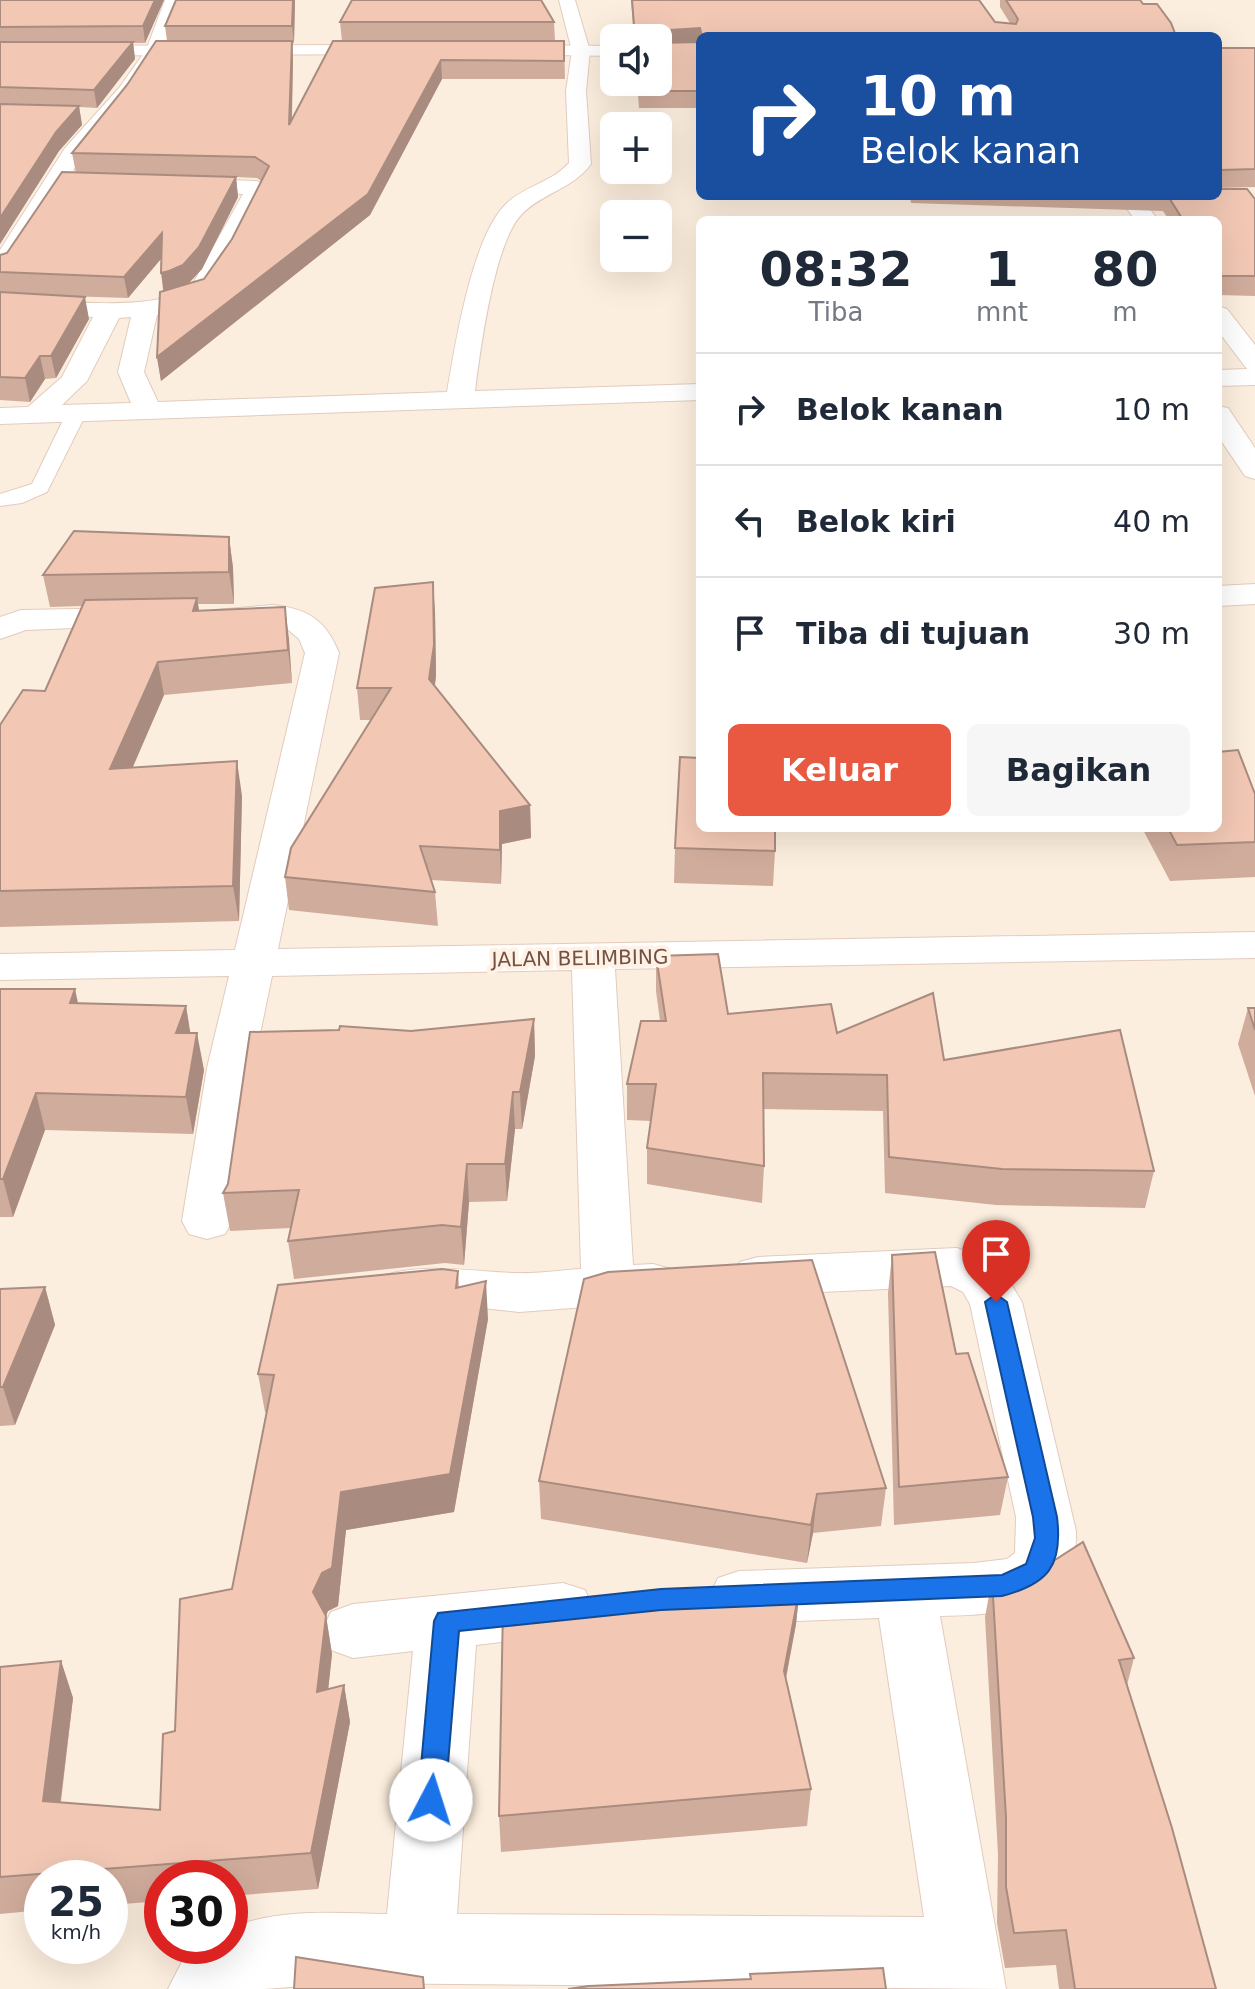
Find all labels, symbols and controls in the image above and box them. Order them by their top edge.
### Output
map controls [600,24,672,272]
button: sound [600,24,672,96]
text: 10 m [860,63,1016,128]
icon: right [728,64,832,168]
button: + [600,112,672,184]
text: Belok kanan [860,130,1081,171]
button: − [600,200,672,272]
text: 08:32 [760,241,912,297]
text: 1 [985,241,1019,297]
text: 80 [1092,241,1158,297]
text: Tiba [809,297,863,327]
text: mnt [976,297,1028,327]
text: m [1112,297,1138,327]
icon: right [728,387,772,431]
text: Belok kanan [796,392,1004,427]
text: 10 m [1113,392,1190,427]
icon: left [728,499,772,543]
text: Belok kiri [796,504,956,539]
text: 40 m [1113,504,1190,539]
icon: arrive [728,611,772,655]
text: Tiba di tujuan [796,616,1030,651]
text: 30 m [1113,616,1190,651]
button: Keluar [728,724,951,816]
button: Bagikan [967,724,1190,816]
street label: JALAN BELIMBING [490,944,668,972]
pin [962,1220,1030,1302]
icon: arrive [974,1232,1018,1276]
position arrow [389,1758,473,1842]
speed limit sign: 30 [144,1860,248,1964]
text: 25 [48,1879,104,1925]
text: km/h [51,1920,101,1944]

